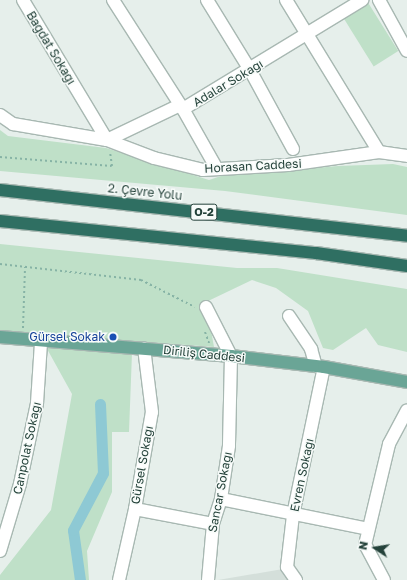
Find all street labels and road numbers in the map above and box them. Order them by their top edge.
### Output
street label: Bağdat Sokağı [23,9,79,87]
street label: Adalar Sokağı [190,56,266,110]
street label: Horasan Caddesi [204,156,302,176]
street label: 2. Çevre Yolu [107,181,183,203]
road number: O-2 [190,203,218,221]
street label: Diriliş Caddesi [162,343,246,365]
street label: Canpolat Sokağı [10,400,44,496]
street label: Gürsel Sokağı [128,425,156,505]
street label: Evren Sokağı [287,437,317,513]
street label: Sancar Sokağı [205,450,235,534]

